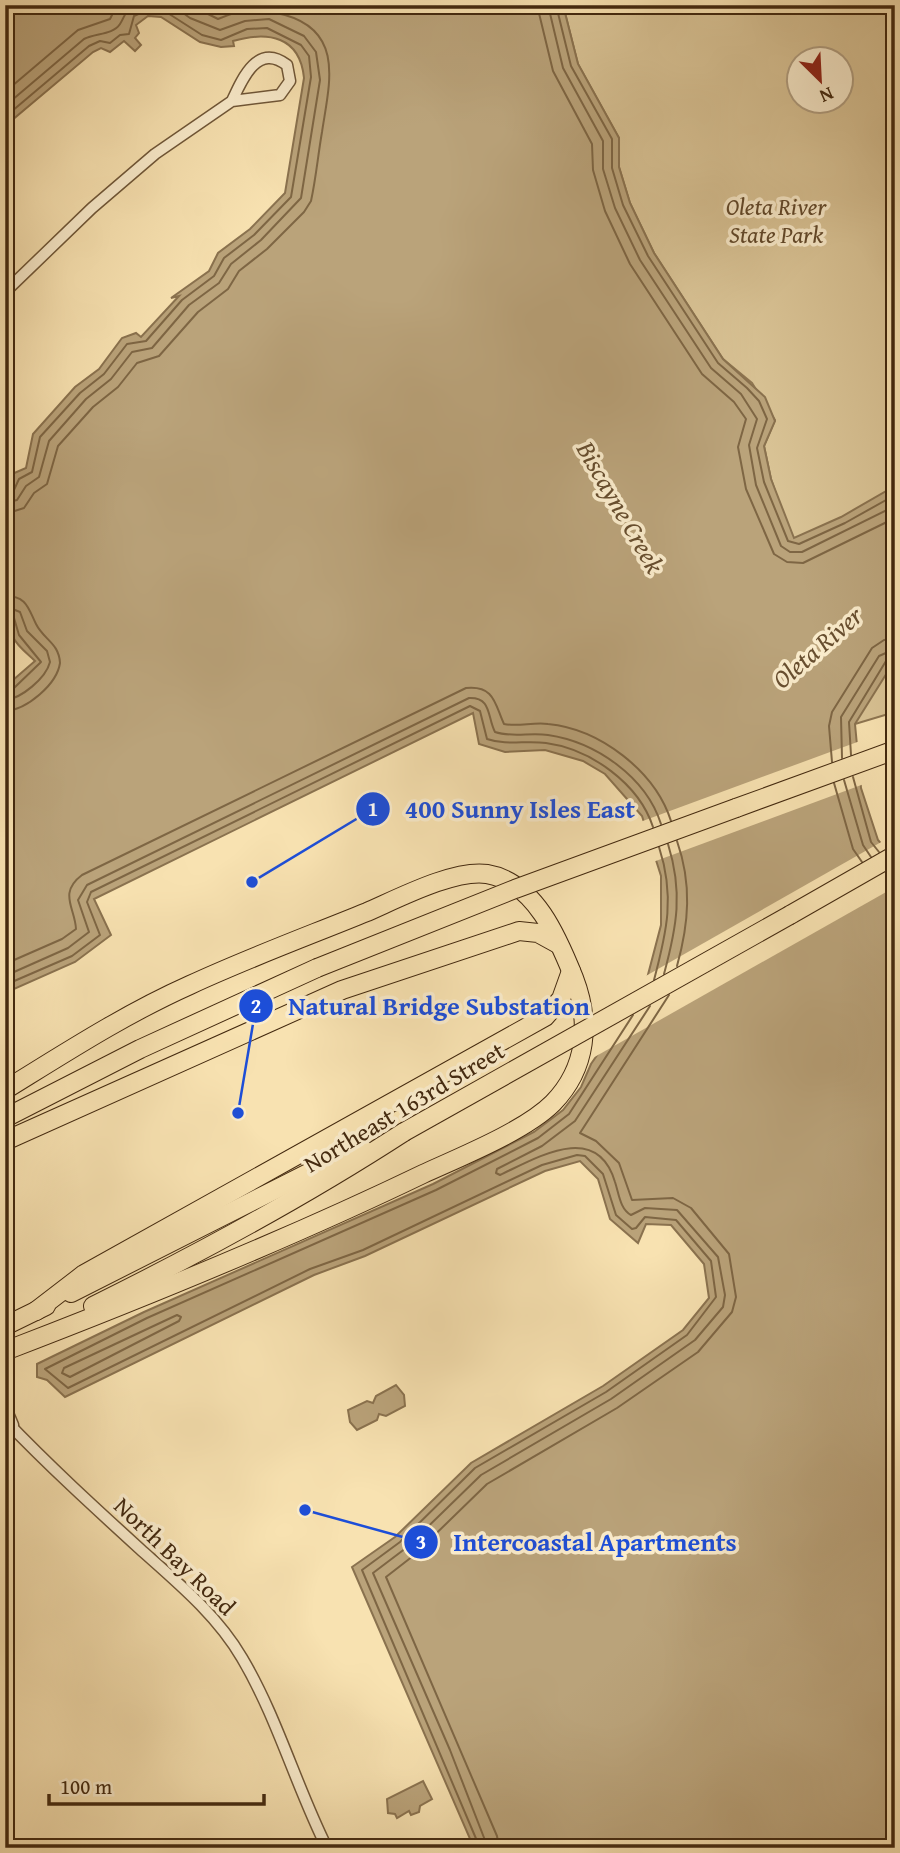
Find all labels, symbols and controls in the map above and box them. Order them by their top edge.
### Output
north arrow [785,46,855,116]
text: N [815,80,838,111]
park label: Oleta River State Park [726,189,827,252]
water label: Biscayne Creek [567,433,675,581]
water label: Oleta River [763,596,872,698]
callout: 400 Sunny Isles East [356,785,649,832]
text: 400 Sunny Isles East [405,789,635,828]
text: 1 [368,793,378,824]
callout: Natural Bridge Substation [239,983,604,1030]
text: Natural Bridge Substation [288,986,590,1025]
text: 2 [251,990,261,1021]
street label: Northeast 163rd Street [297,1033,512,1181]
street label: North Bay Road [106,1489,244,1623]
callout: Intercoastal Apartments [404,1519,750,1566]
text: Intercoastal Apartments [453,1522,737,1561]
text: 3 [416,1526,426,1557]
scale bar [49,1762,264,1806]
text: 100 m [60,1771,112,1802]

